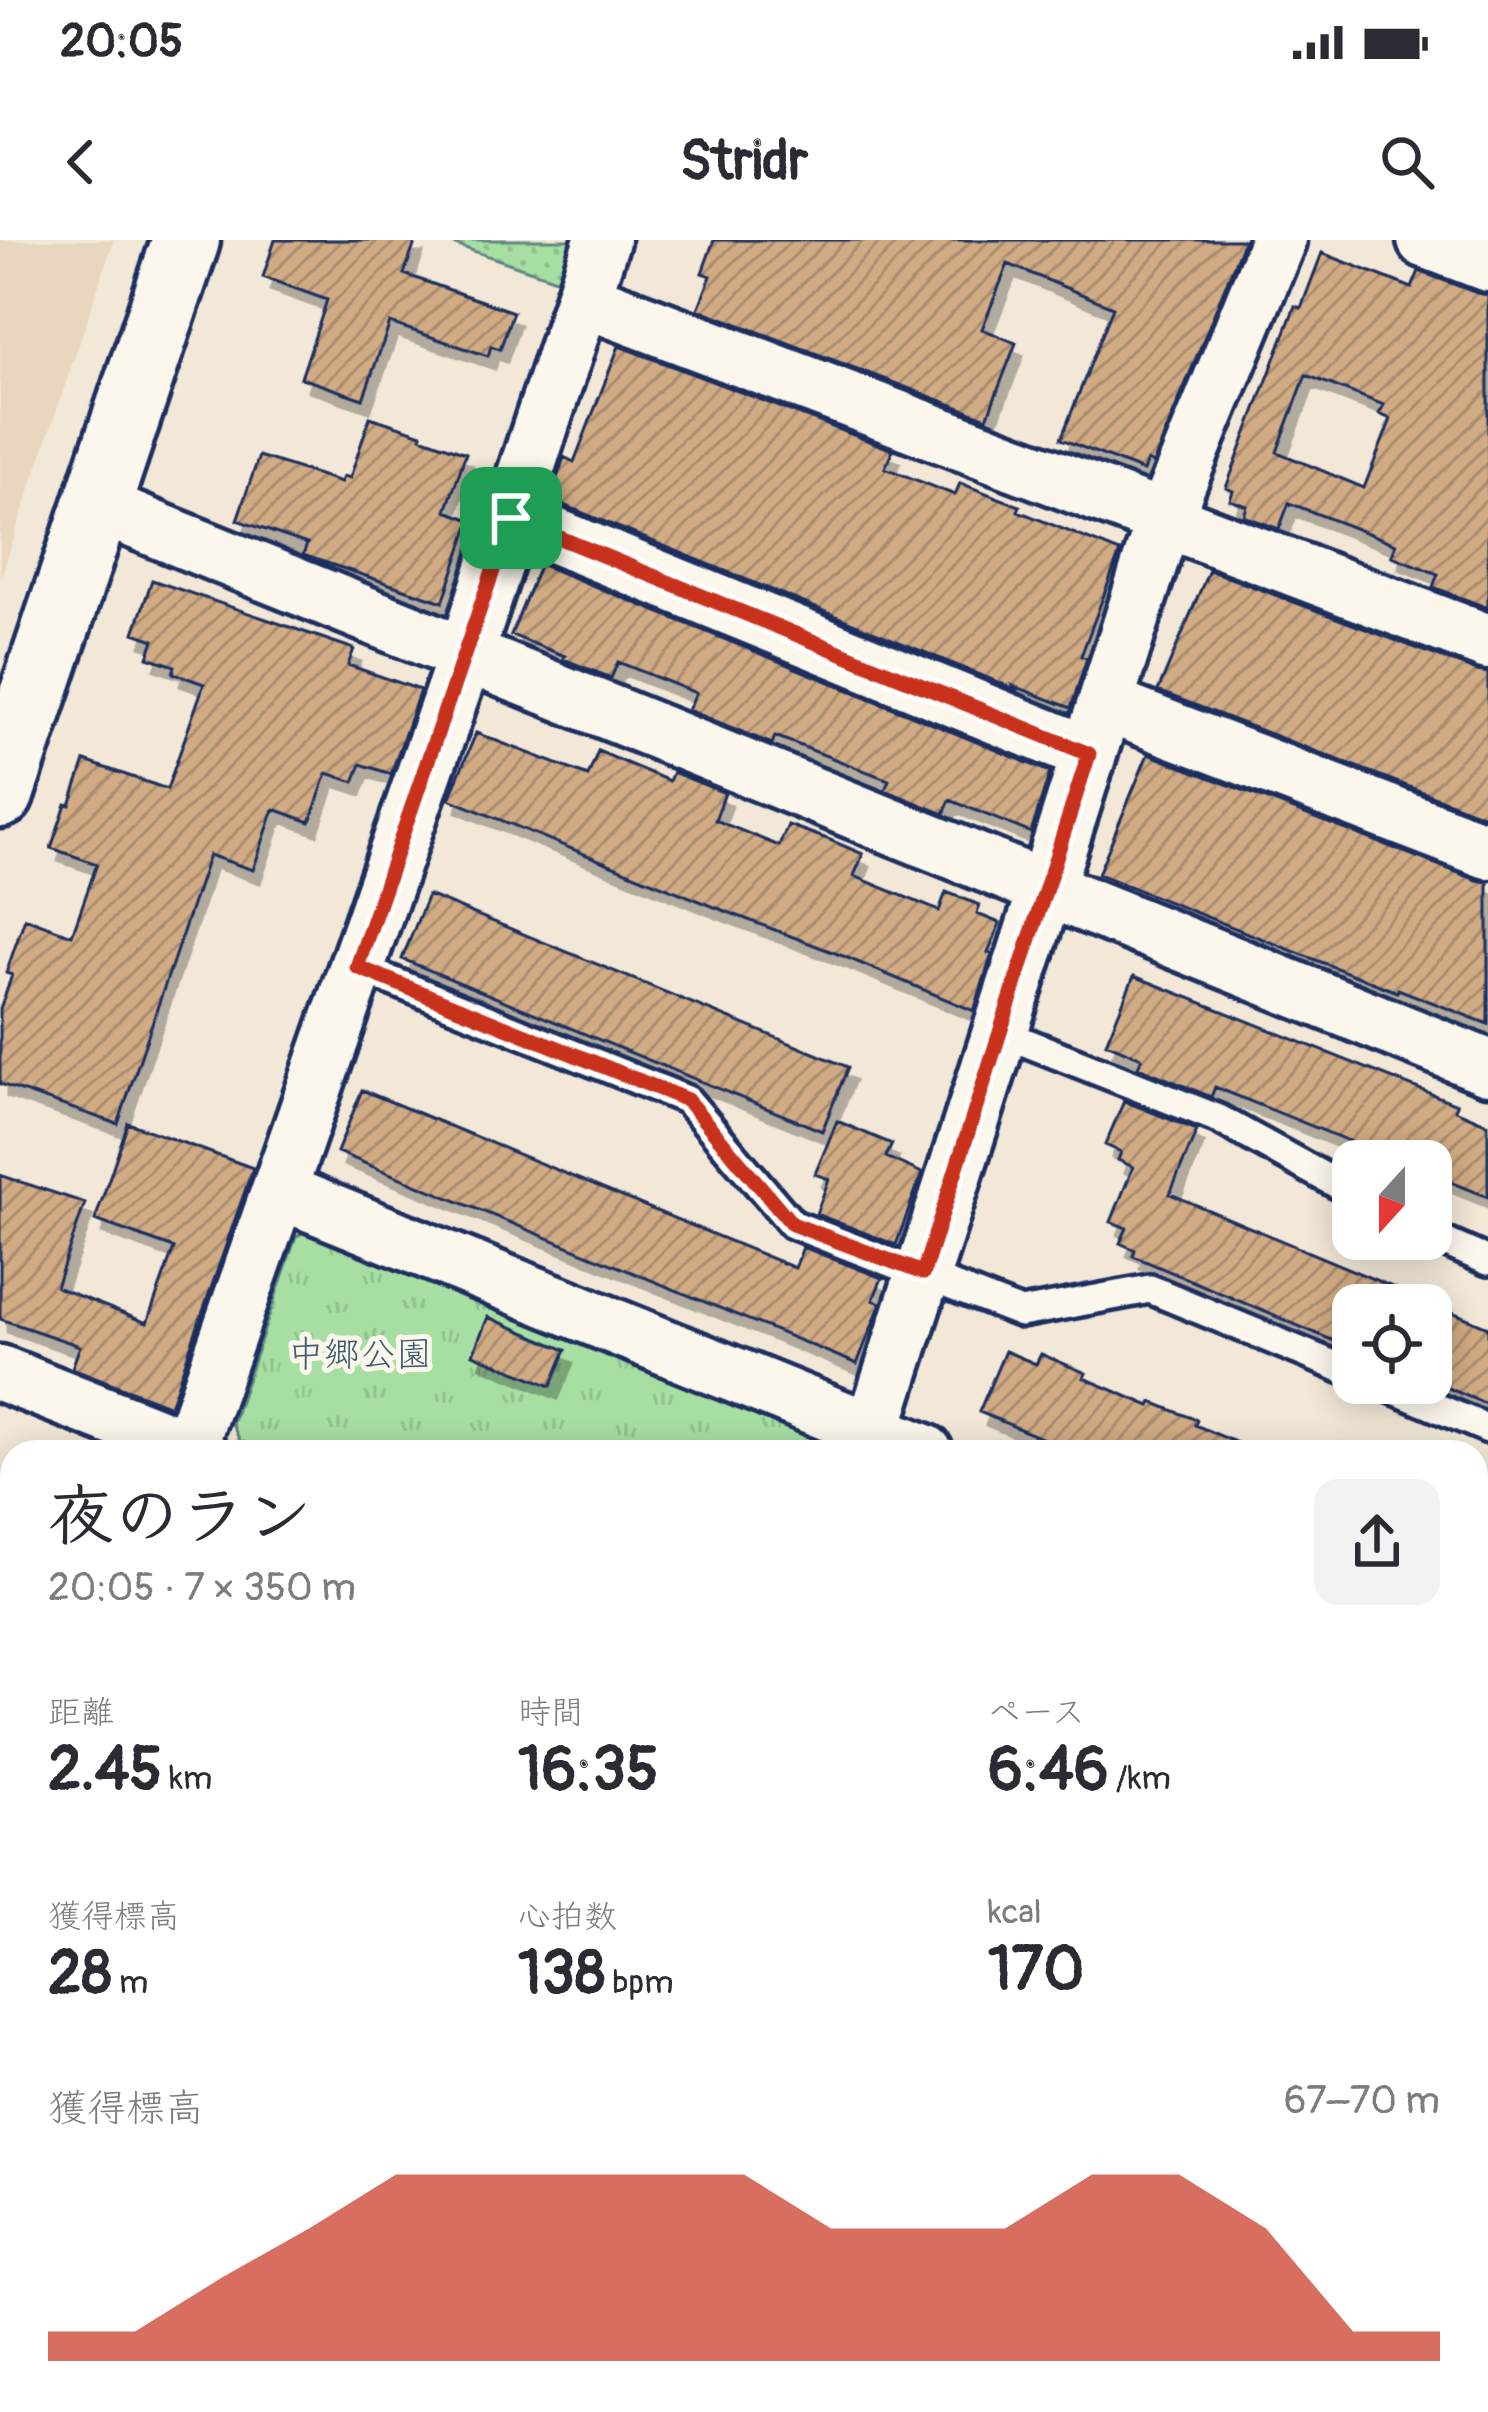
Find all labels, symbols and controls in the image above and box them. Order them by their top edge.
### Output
text: 20:05 [60,14,183,70]
text: Stridr [680,128,808,196]
icon: back [48,129,114,195]
icon: search [1374,129,1440,195]
pin [460,467,562,569]
icon: arrive [478,485,544,551]
north arrow [1332,1140,1452,1260]
map controls [1332,1140,1452,1404]
button: locate [1332,1284,1452,1404]
park label: 中郷公園 [288,1332,432,1377]
text: 夜のラン [48,1476,312,1559]
button: share [1314,1479,1440,1605]
text: 20:05 · 7 × 350 m [48,1563,356,1612]
text: 距離 [48,1692,114,1733]
text: 時間 [518,1692,584,1733]
text: ペース [988,1692,1085,1733]
text: 2.45 [48,1733,162,1808]
text: 16:35 [518,1733,658,1808]
text: 6:46 [988,1733,1109,1808]
text: km [162,1758,212,1799]
text: /km [1109,1758,1171,1799]
text: kcal [988,1892,1042,1933]
text: 獲得標高 [48,1896,180,1937]
text: 心拍数 [518,1896,617,1937]
text: 170 [988,1933,1084,2008]
text: 28 [48,1937,112,2012]
text: 138 [518,1937,605,2012]
text: m [112,1962,148,2003]
text: bpm [605,1962,673,2003]
text: 67–70 m [1284,2076,1440,2125]
text: 獲得標高 [48,2084,204,2133]

